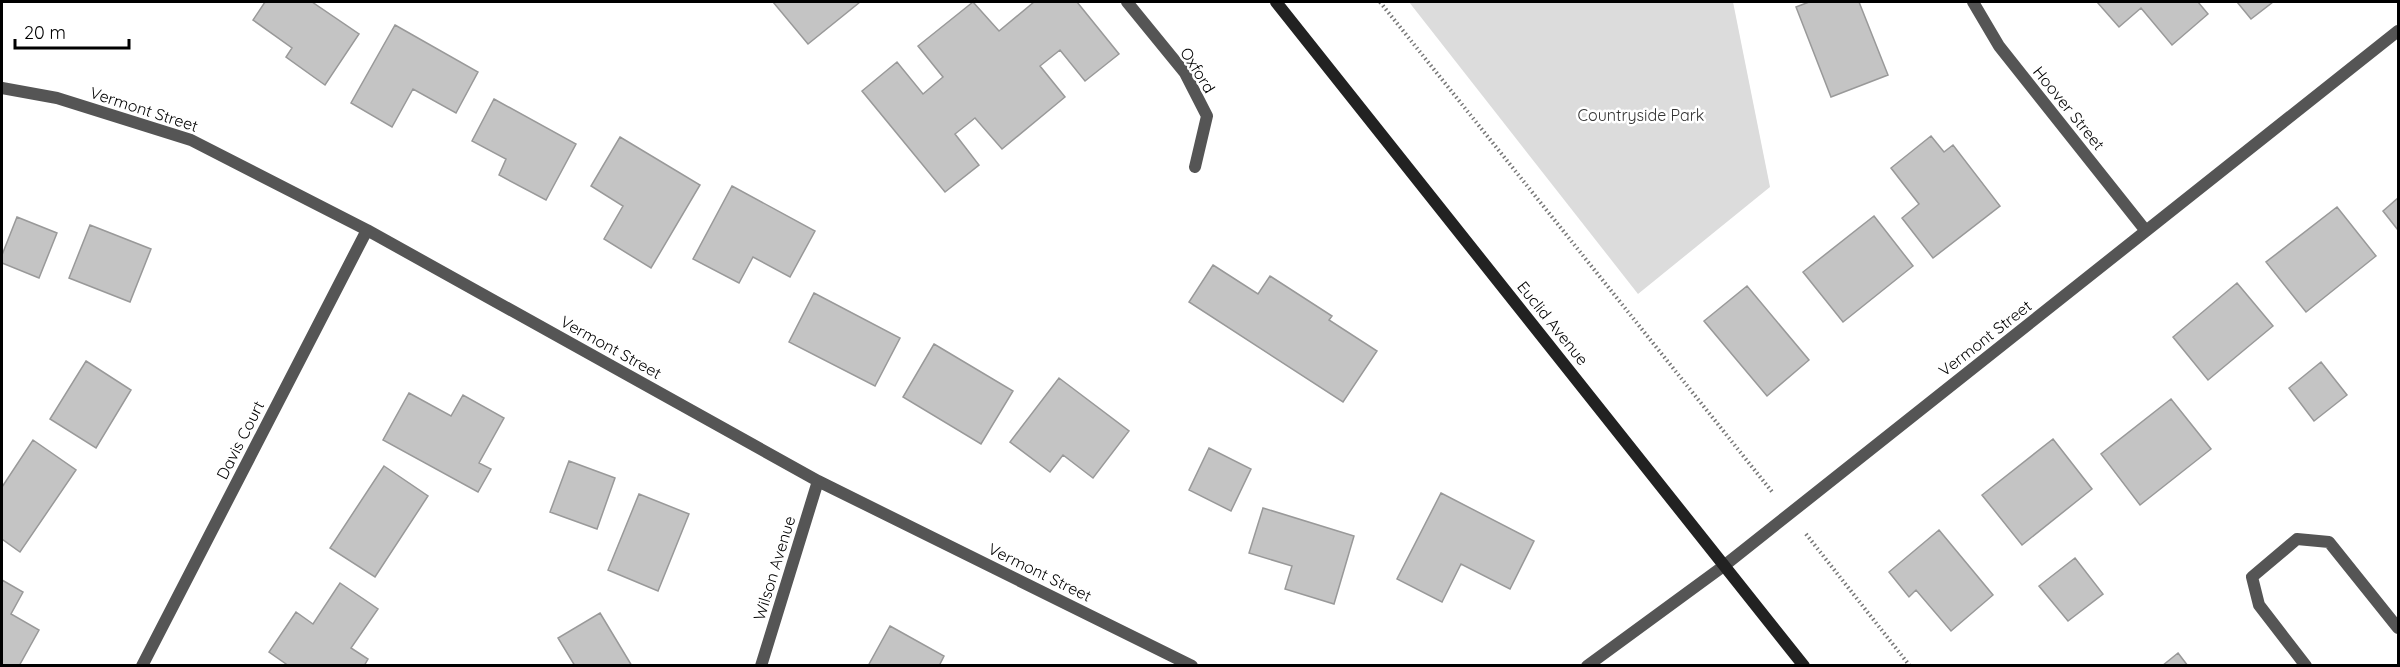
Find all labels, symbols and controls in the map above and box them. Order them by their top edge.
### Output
scale bar [15,12,129,50]
text: 20 m [24,21,66,44]
street label: Oxford [1176,43,1220,97]
street label: Hoover Street [2029,62,2109,154]
street label: Vermont Street [87,82,201,136]
park label: Countryside Park [1578,105,1704,125]
street label: Euclid Avenue [1513,277,1593,369]
street label: Vermont Street [1935,295,2035,381]
street label: Vermont Street [557,311,665,383]
street label: Davis Court [212,397,268,483]
street label: Wilson Avenue [749,513,799,623]
street label: Vermont Street [985,538,1095,606]

